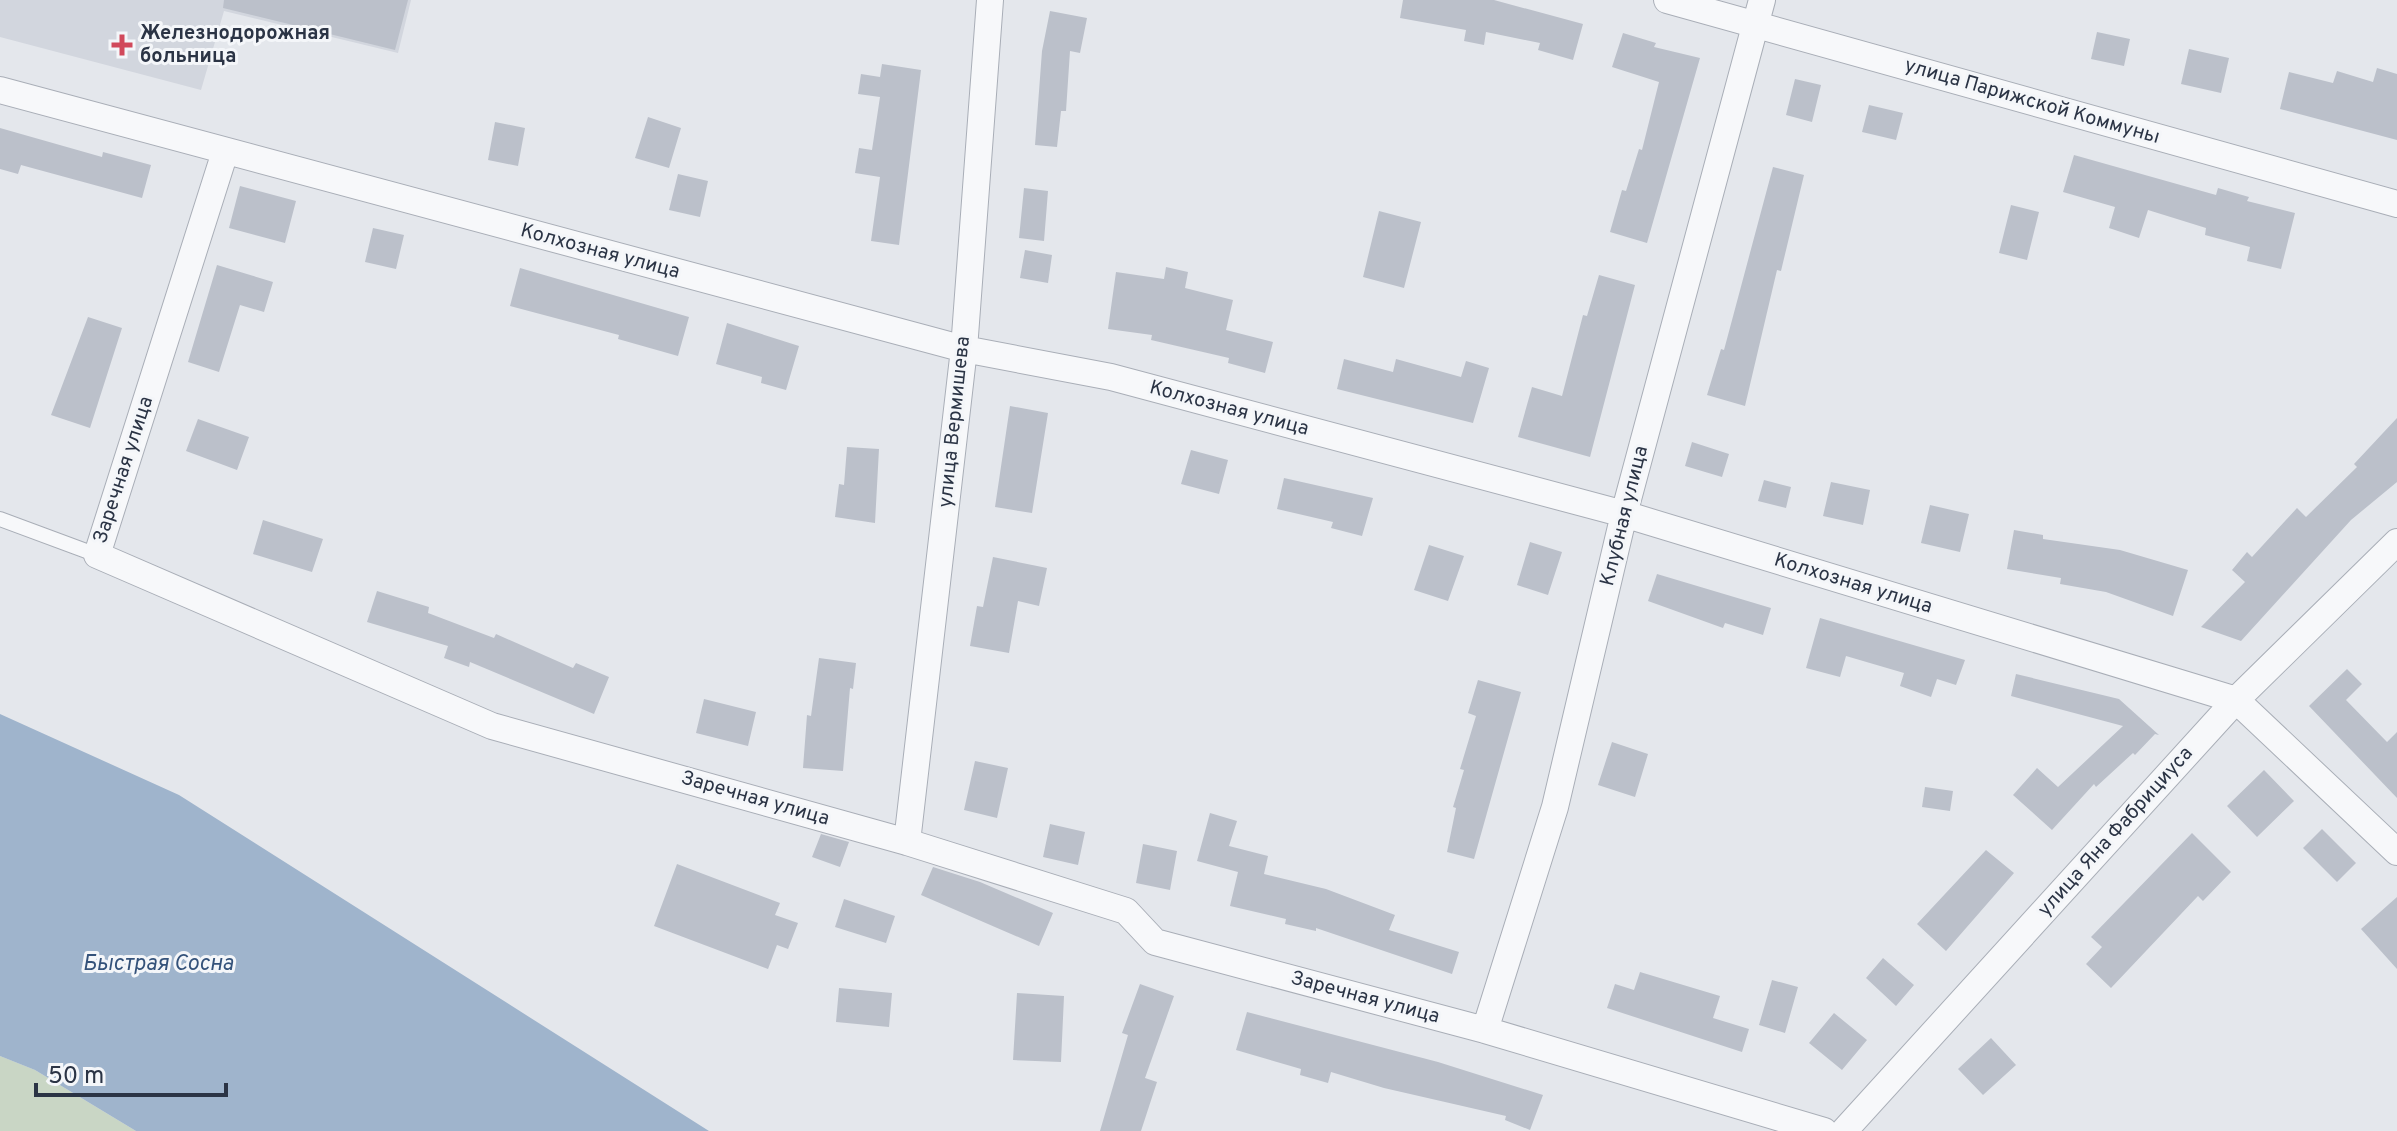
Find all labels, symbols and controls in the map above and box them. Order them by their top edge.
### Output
place label: Железнодорожная больница [140,21,330,70]
marker: Железнодорожная больница [111,34,133,56]
street label: улица Парижской Коммуны [1901,53,2163,151]
street label: Колхозная улица [517,218,683,286]
street label: улица Вермишева [933,335,977,509]
street label: Колхозная улица [1146,375,1312,443]
street label: Заречная улица [88,393,160,547]
street label: Клубная улица [1595,443,1655,589]
street label: Колхозная улица [1771,548,1935,620]
street label: улица Яна Фабрициуса [2033,742,2199,922]
street label: Заречная улица [678,765,832,833]
water label: Быстрая Сосна [83,951,234,978]
street label: Заречная улица [1288,966,1442,1030]
scale bar [36,1047,226,1097]
text: 50 m [48,1062,104,1092]

